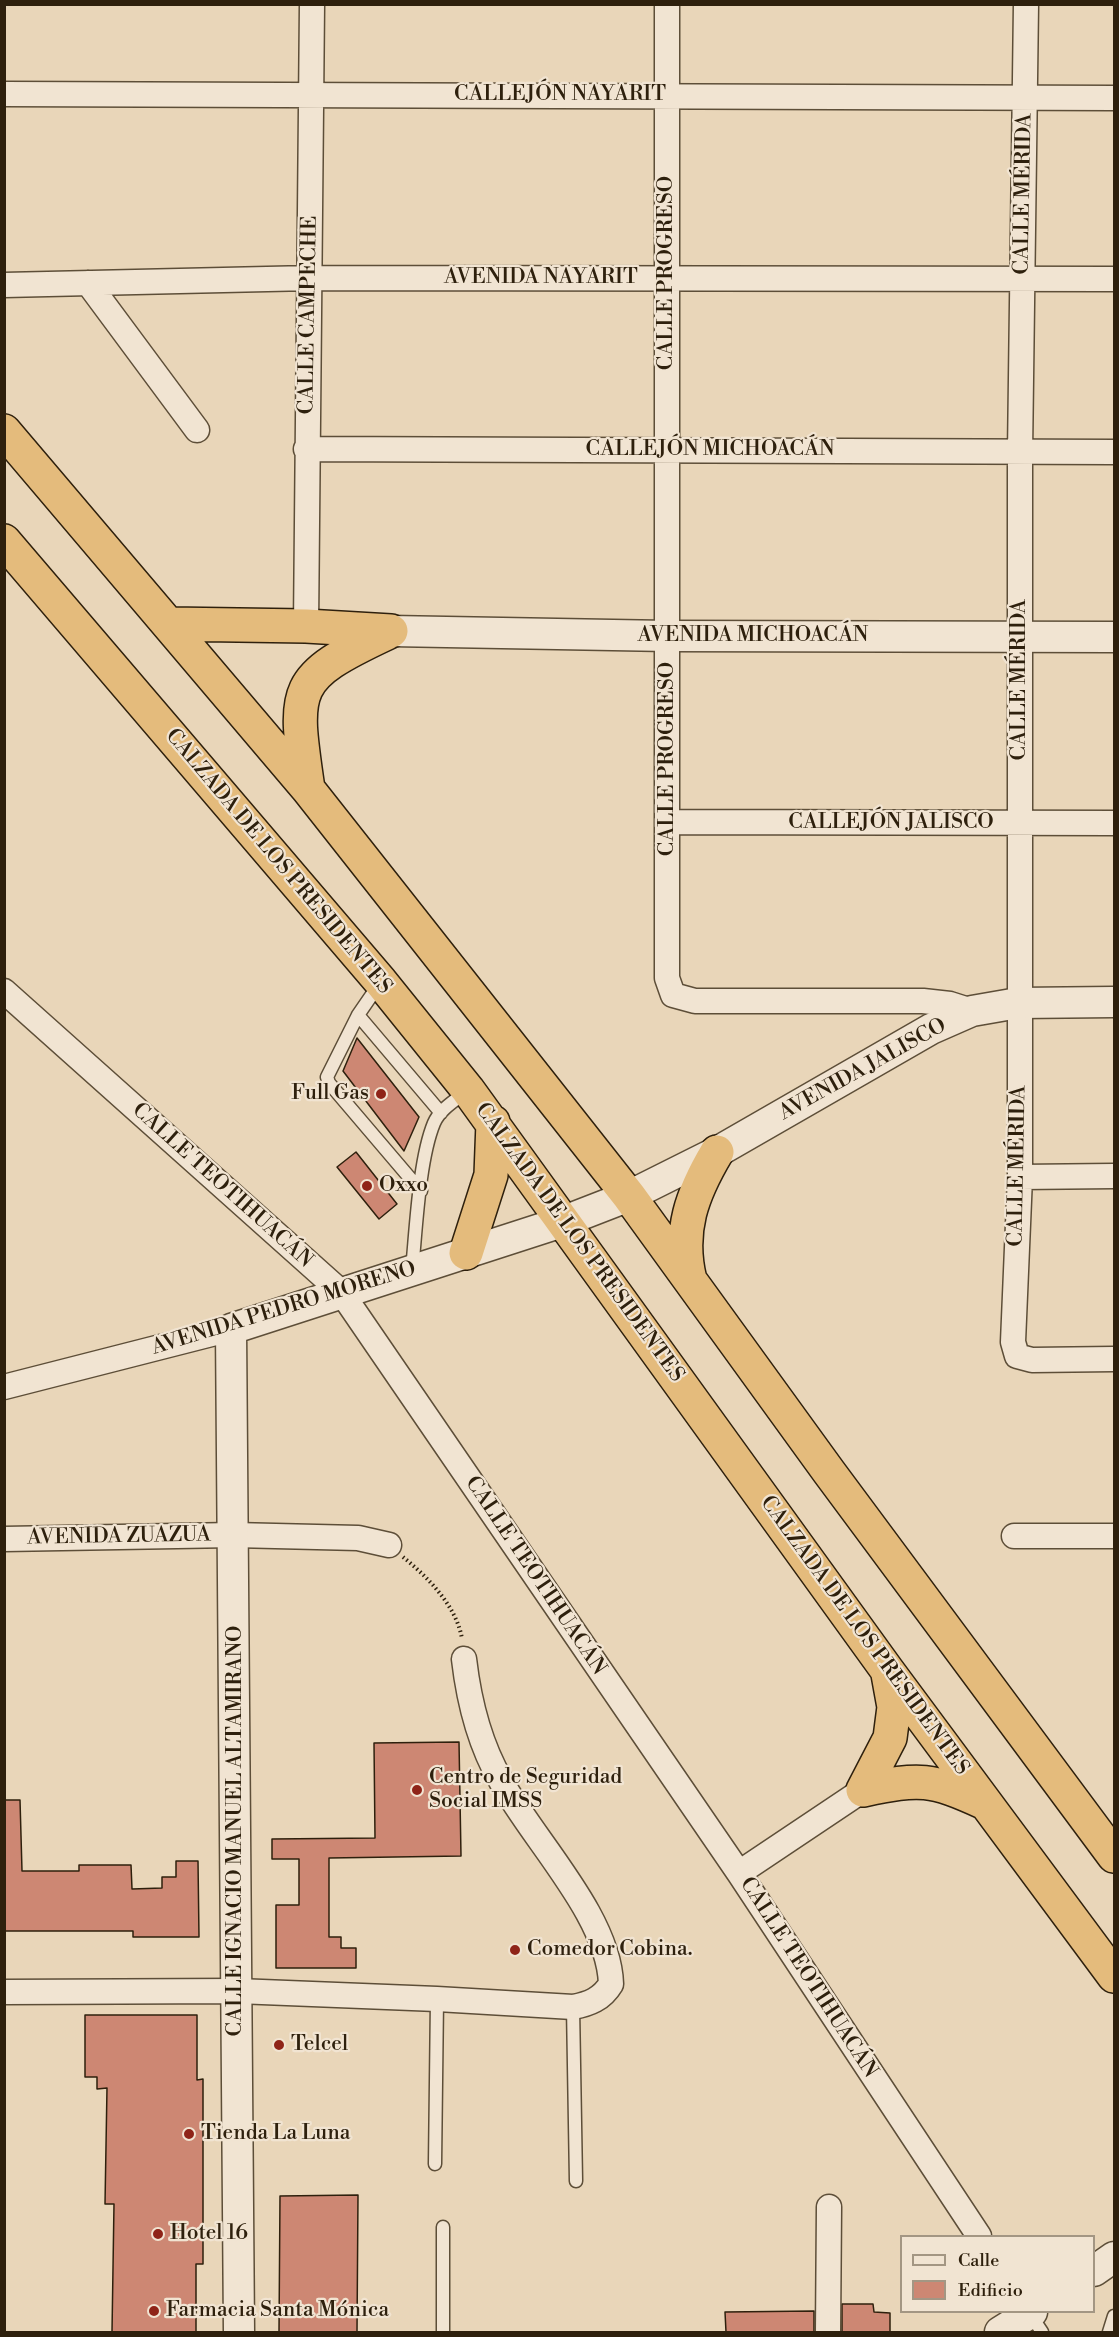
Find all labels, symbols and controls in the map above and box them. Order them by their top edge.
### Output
street label: CALLEJÓN NAYARIT [454,82,666,108]
street label: CALLE MÉRIDA [1010,113,1038,275]
street label: CALLE PROGRESO [654,176,680,370]
street label: CALLE CAMPECHE [295,215,323,415]
street label: AVENIDA NAYARIT [444,265,638,291]
street label: CALLEJÓN MICHOACÁN [585,437,835,463]
street label: CALLE MÉRIDA [1007,599,1033,761]
street label: AVENIDA MICHOACÁN [638,623,868,649]
street label: CALLE PROGRESO [655,662,681,856]
street label: CALZADA DE LOS PRESIDENTES [159,724,397,1000]
street label: CALLEJÓN JALISCO [788,810,994,836]
street label: AVENIDA JALISCO [775,1014,951,1126]
place label: Full Gas [291,1081,369,1107]
street label: CALLE MÉRIDA [1004,1085,1032,1247]
marker: Full Gas [374,1087,388,1101]
street label: CALLE TEOTIHUACÁN [127,1098,317,1274]
street label: CALZADA DE LOS PRESIDENTES [469,1098,689,1388]
place label: Oxxo [379,1173,428,1199]
marker: Oxxo [360,1179,374,1193]
street label: AVENIDA PEDRO MORENO [149,1257,419,1361]
street label: CALLE TEOTIHUACÁN [459,1472,611,1680]
street label: CALZADA DE LOS PRESIDENTES [754,1491,974,1781]
street label: AVENIDA ZUAZUA [27,1523,211,1551]
street label: CALLE IGNACIO MANUEL ALTAMIRANO [223,1625,249,2037]
place label: Centro de Seguridad Social IMSS [429,1765,622,1815]
marker: Centro de Seguridad Social IMSS [410,1783,424,1797]
street label: CALLE TEOTIHUACÁN [734,1873,882,2083]
place label: Comedor Cobina. [527,1937,692,1963]
marker: Comedor Cobina. [508,1943,522,1957]
place label: Telcel [291,2032,348,2058]
marker: Telcel [272,2038,286,2052]
place label: Tienda La Luna [201,2121,350,2147]
marker: Tienda La Luna [182,2127,196,2141]
place label: Hotel 16 [170,2221,248,2247]
marker: Hotel 16 [151,2227,165,2241]
legend [900,2235,1095,2313]
text: Calle [958,2249,999,2272]
text: Edificio [958,2279,1023,2302]
place label: Farmacia Santa Mónica [166,2298,389,2324]
marker: Farmacia Santa Mónica [147,2304,161,2318]

